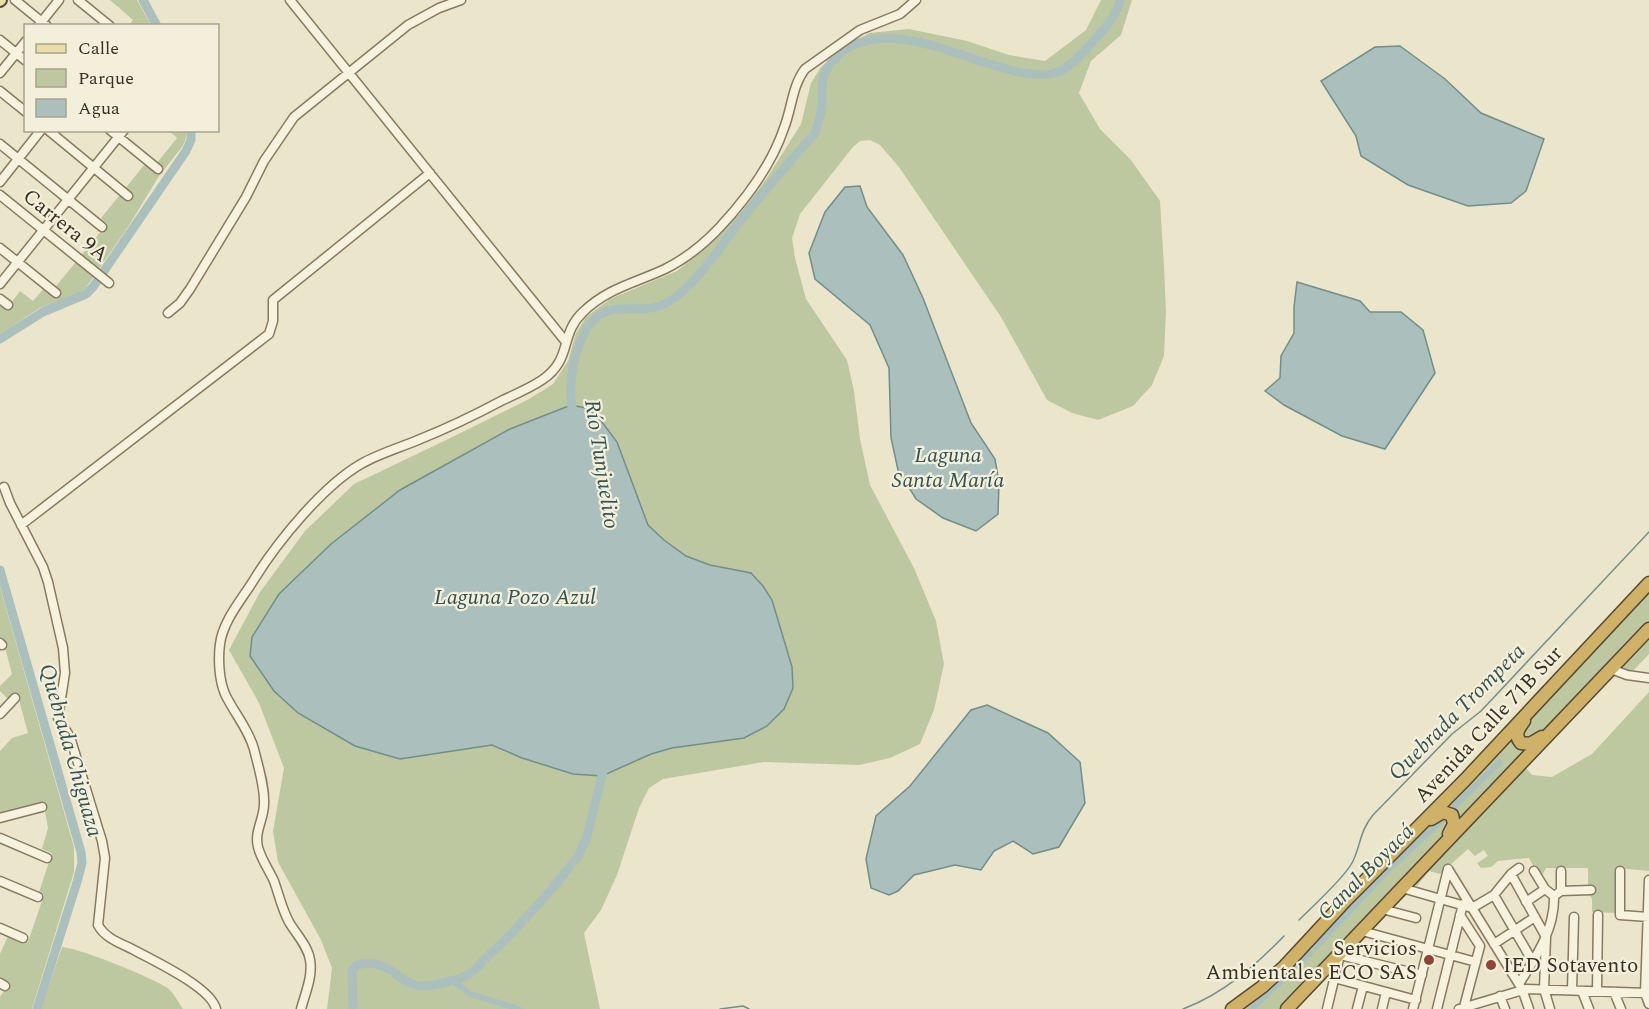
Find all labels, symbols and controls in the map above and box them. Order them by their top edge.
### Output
legend [24,24,219,132]
text: Calle [78,35,119,62]
text: Parque [78,65,134,92]
text: Agua [78,95,120,122]
street label: Carrera 9A [15,181,116,271]
water label: Río Tunjuelito [575,397,628,531]
water label: Laguna Santa María [892,439,1004,497]
water label: Laguna Pozo Azul [434,581,596,614]
water label: Quebrada Trompeta [1381,636,1533,788]
street label: Avenida Calle 71B Sur [1407,639,1571,811]
water label: Quebrada Chiguaza [30,660,111,841]
water label: Canal Boyacá [1310,815,1423,928]
place label: Servicios Ambientales ECO SAS [1205,933,1417,989]
place label: IED Sotavento [1503,950,1638,982]
marker: Servicios Ambientales ECO SAS [1422,953,1436,967]
marker: IED Sotavento [1484,958,1498,972]

